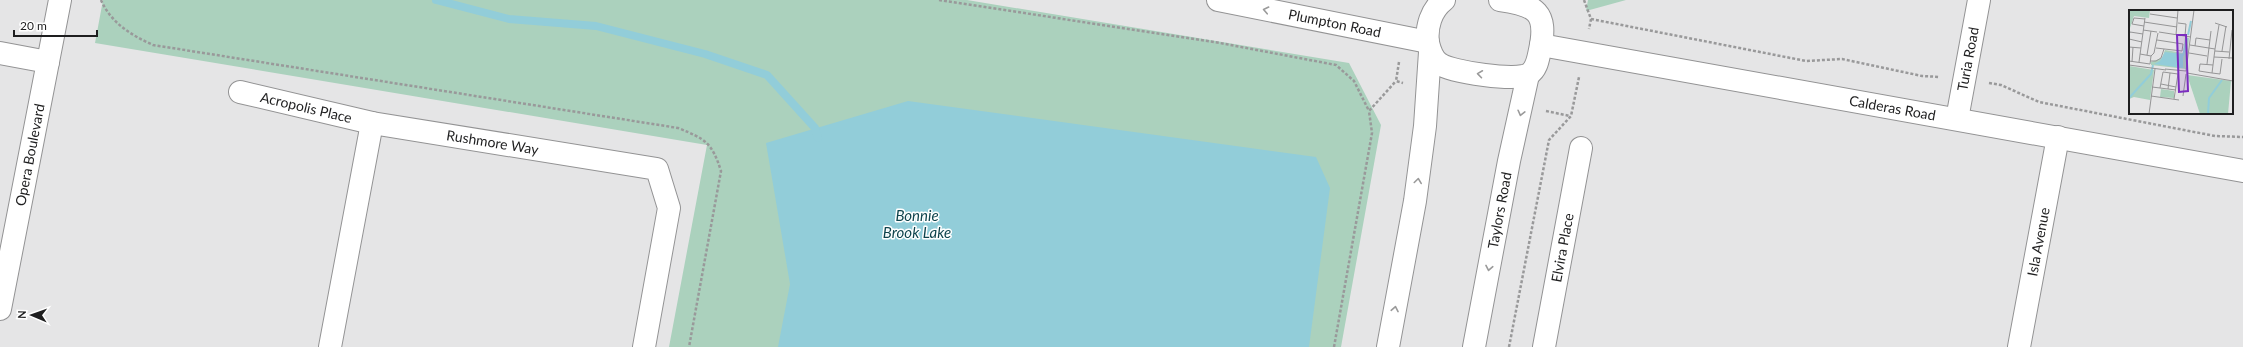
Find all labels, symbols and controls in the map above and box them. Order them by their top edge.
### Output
street label: Plumpton Road [1287,5,1383,40]
one-way arrow [1263,6,1270,15]
inset map [2129,10,2233,114]
scale bar [14,12,97,38]
text: 20 m [20,18,47,33]
street label: Turia Road [1953,26,1982,92]
one-way arrow [1476,70,1483,79]
street label: Acropolis Place [259,88,354,126]
street label: Calderas Road [1848,91,1937,124]
street label: Opera Boulevard [11,102,48,207]
one-way arrow [1517,110,1526,117]
street label: Rushmore Way [445,126,541,158]
street label: Taylors Road [1484,171,1515,250]
one-way arrow [1413,178,1422,184]
water label: Bonnie Brook Lake [883,206,951,241]
street label: Isla Avenue [2023,206,2053,277]
street label: Elvira Place [1547,212,1577,284]
one-way arrow [1485,265,1494,271]
north arrow [12,295,52,335]
one-way arrow [1390,306,1398,312]
text: N [15,310,28,319]

